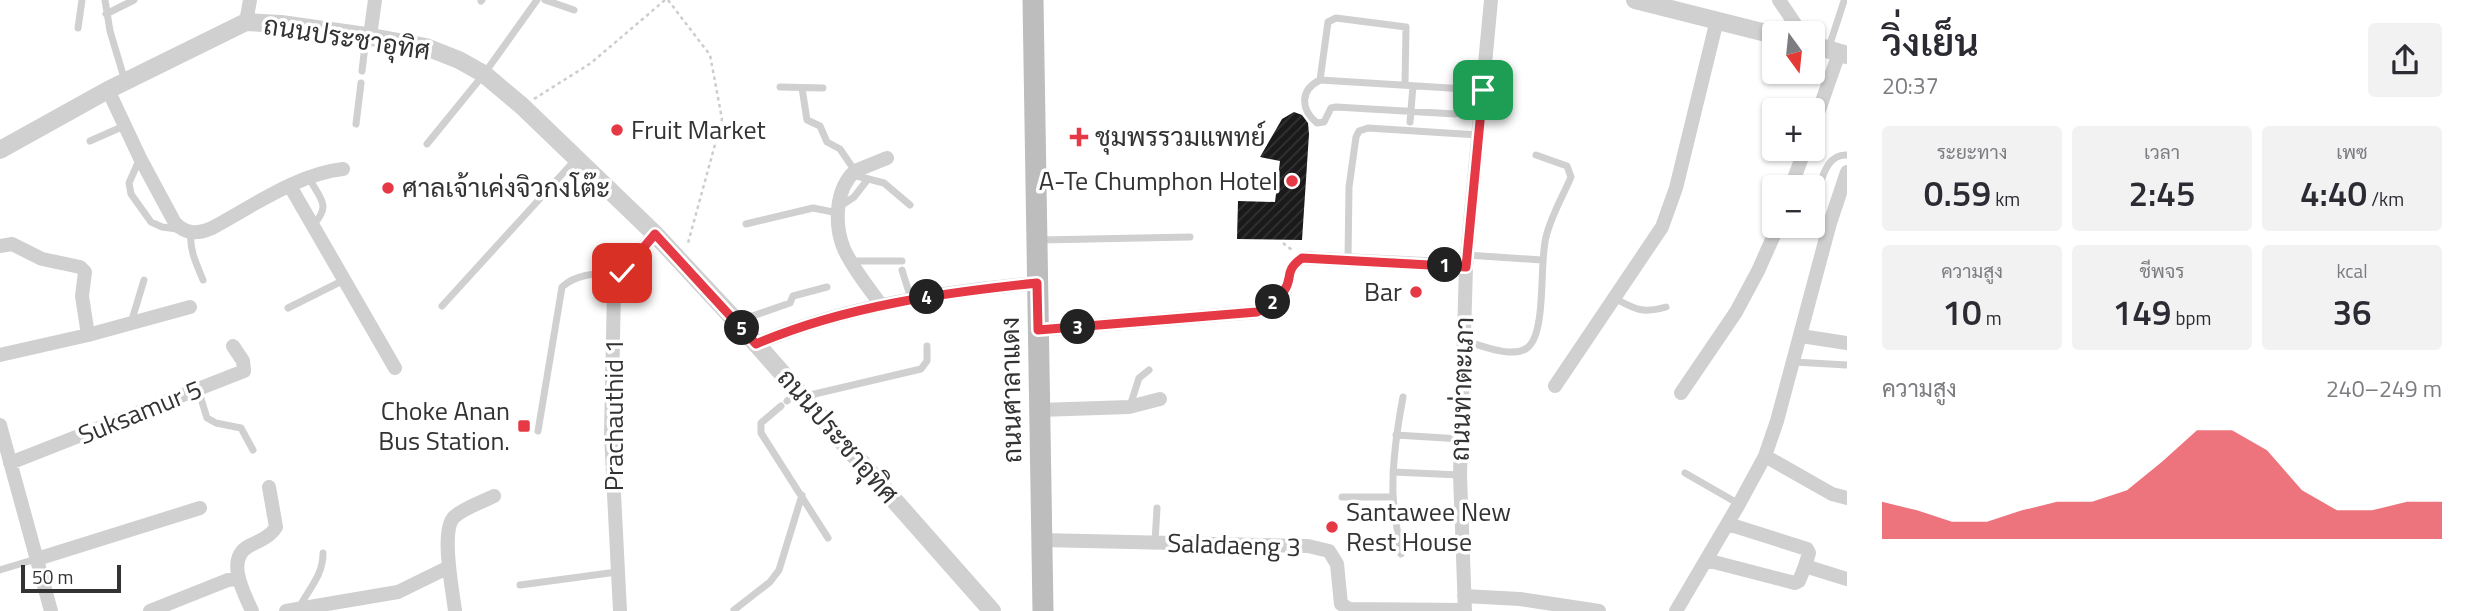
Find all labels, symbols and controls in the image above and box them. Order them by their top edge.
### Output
street label: ถนนประชาอุทิศ [261,5,433,70]
text: วิ่งเย็น [1882,13,1979,71]
north arrow [1762,21,1825,84]
map controls [1762,21,1825,238]
button: share [2368,23,2442,97]
pin [1453,60,1513,120]
text: 20:37 [1882,68,1939,103]
icon: arrive [1464,71,1502,109]
button: + [1762,98,1825,161]
place label: Fruit Market [631,110,766,149]
place label: ชุมพรรวมแพทย์ [1095,117,1266,156]
marker: Fruit Market [609,122,625,138]
marker: ชุมพรรวมแพทย์ [1069,127,1089,147]
text: ระยะทาง [1937,137,2007,166]
text: เวลา [2144,137,2180,166]
text: เพซ [2336,137,2368,166]
place label: A-Te Chumphon Hotel [1039,161,1278,200]
text: 0.59 [1924,166,1991,220]
text: 2:45 [2128,166,2196,220]
text: 4:40 [2300,166,2367,220]
place label: ศาลเจ้าเค่งจิวกงโต๊ะ [402,168,610,207]
marker: A-Te Chumphon Hotel [1284,173,1300,189]
button: − [1762,175,1825,238]
marker: ศาลเจ้าเค่งจิวกงโต๊ะ [380,180,396,196]
text: km [1991,184,2020,213]
text: /km [2367,184,2404,213]
pin [592,243,652,303]
pin: 1 [1428,247,1462,282]
text: 1 [1439,250,1450,279]
icon: check [603,254,641,292]
text: ความสูง [1941,256,2003,285]
text: ชีพจร [2140,256,2184,285]
text: kcal [2336,256,2368,285]
place label: Bar [1364,272,1402,311]
pin: 4 [909,280,944,314]
text: 4 [921,282,932,311]
pin: 2 [1256,284,1290,320]
marker: Bar [1408,284,1424,300]
text: 10 [1942,285,1982,339]
text: 149 [2113,285,2171,339]
text: 36 [2332,285,2372,339]
text: 2 [1267,287,1278,316]
text: m [1982,303,2002,332]
text: bpm [2171,303,2211,332]
pin: 5 [724,310,760,346]
pin: 3 [1060,310,1096,344]
text: 3 [1072,312,1083,341]
text: 5 [736,313,747,342]
street label: ถนนศาลาแดง [990,316,1031,464]
street label: ถนนท่าตะเภา [1439,316,1484,462]
street label: Prachauthid 1 [594,339,633,491]
street label: ถนนประชาอุทิศ [769,359,908,512]
street label: Suksamur 5 [72,369,208,454]
text: ความสูง [1882,371,1957,406]
text: 240–249 m [2326,371,2442,406]
place label: Choke Anan Bus Station. [378,391,510,460]
marker: Choke Anan Bus Station. [516,418,532,434]
place label: Santawee New Rest House [1346,492,1511,561]
marker: Santawee New Rest House [1324,519,1340,535]
street label: Saladaeng 3 [1167,523,1301,566]
scale bar [21,562,121,594]
text: 50 m [32,562,73,591]

